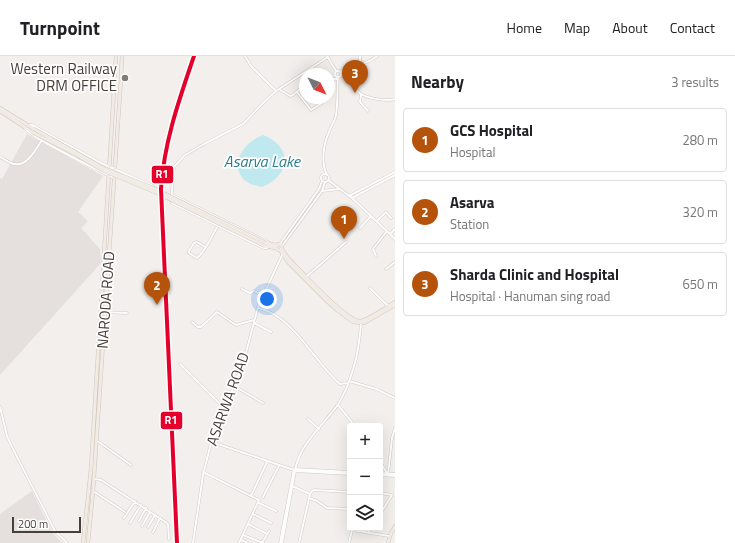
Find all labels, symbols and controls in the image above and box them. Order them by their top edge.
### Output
text: Turnpoint [20,13,100,42]
text: Home [507,17,542,38]
text: Map [564,17,590,38]
text: About [612,17,648,38]
text: Contact [670,17,715,38]
place label: Western Railway DRM OFFICE [11,57,117,97]
pin: 3 [342,60,368,93]
north arrow [299,68,335,104]
text: Nearby [411,69,464,95]
text: 3 results [671,72,719,92]
marker: Western Railway DRM OFFICE [120,73,130,83]
text: GCS Hospital [450,119,533,142]
text: 1 [421,130,429,150]
text: 280 m [682,130,718,150]
text: Hospital [450,142,495,162]
water label: Asarva Lake [224,149,302,173]
line badge: R1 [151,165,174,184]
text: R1 [156,166,168,182]
text: Asarva [450,191,494,214]
text: 2 [421,202,429,222]
text: 320 m [682,202,718,222]
pin: 1 [331,206,357,239]
text: Station [450,214,489,234]
street label: NARODA ROAD [91,251,120,349]
text: Sharda Clinic and Hospital [450,263,619,286]
pin: 2 [144,272,170,305]
text: 3 [421,274,429,294]
text: 650 m [682,274,718,294]
text: Hospital · Hanuman sing road [450,286,610,306]
your location [257,289,277,309]
street label: ASARWA ROAD [200,349,255,449]
line badge: R1 [160,411,183,430]
text: R1 [165,412,177,428]
map controls [347,423,383,531]
button: + [347,423,383,459]
button: − [347,459,383,495]
button: layers [347,495,383,531]
scale bar [12,515,81,534]
text: 200 m [18,516,48,532]

